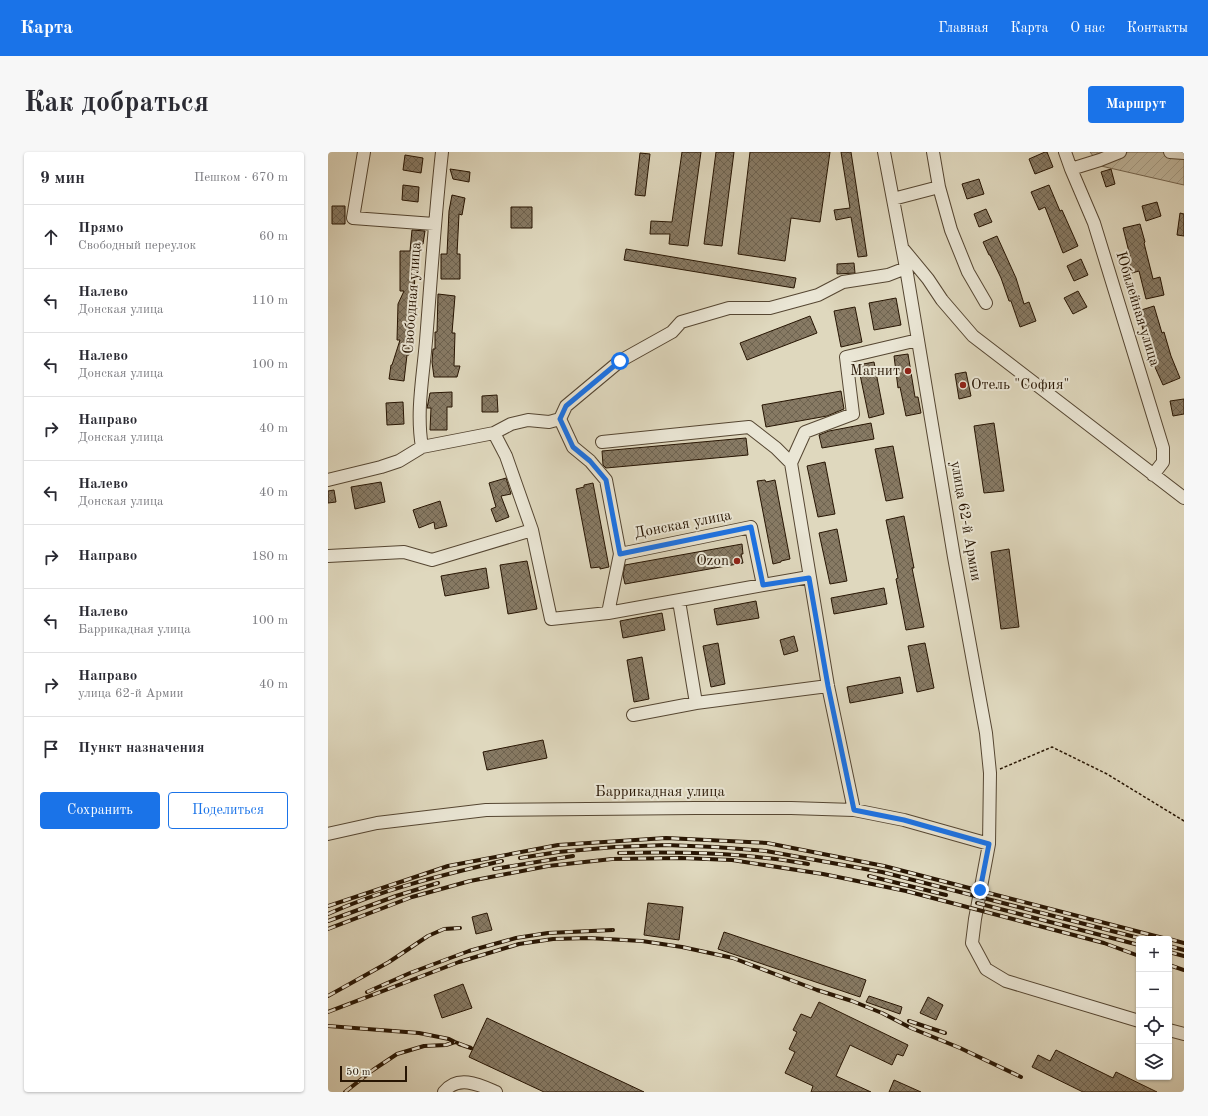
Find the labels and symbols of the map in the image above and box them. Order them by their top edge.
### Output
street label: Свободная улица [402,241,424,355]
street label: Юбилейная улица [1112,250,1162,369]
route start [611,352,629,370]
place label: Магнит [850,364,900,379]
marker: Магнит [903,366,913,376]
place label: Отель "София" [971,378,1069,393]
marker: Отель "София" [958,380,968,390]
street label: улица 62-й Армии [947,460,983,582]
street label: Донская улица [633,508,733,542]
place label: Ozon [696,554,729,569]
marker: Ozon [732,556,742,566]
street label: Баррикадная улица [595,785,726,800]
route end [971,881,989,899]
scale bar [340,1064,407,1083]

